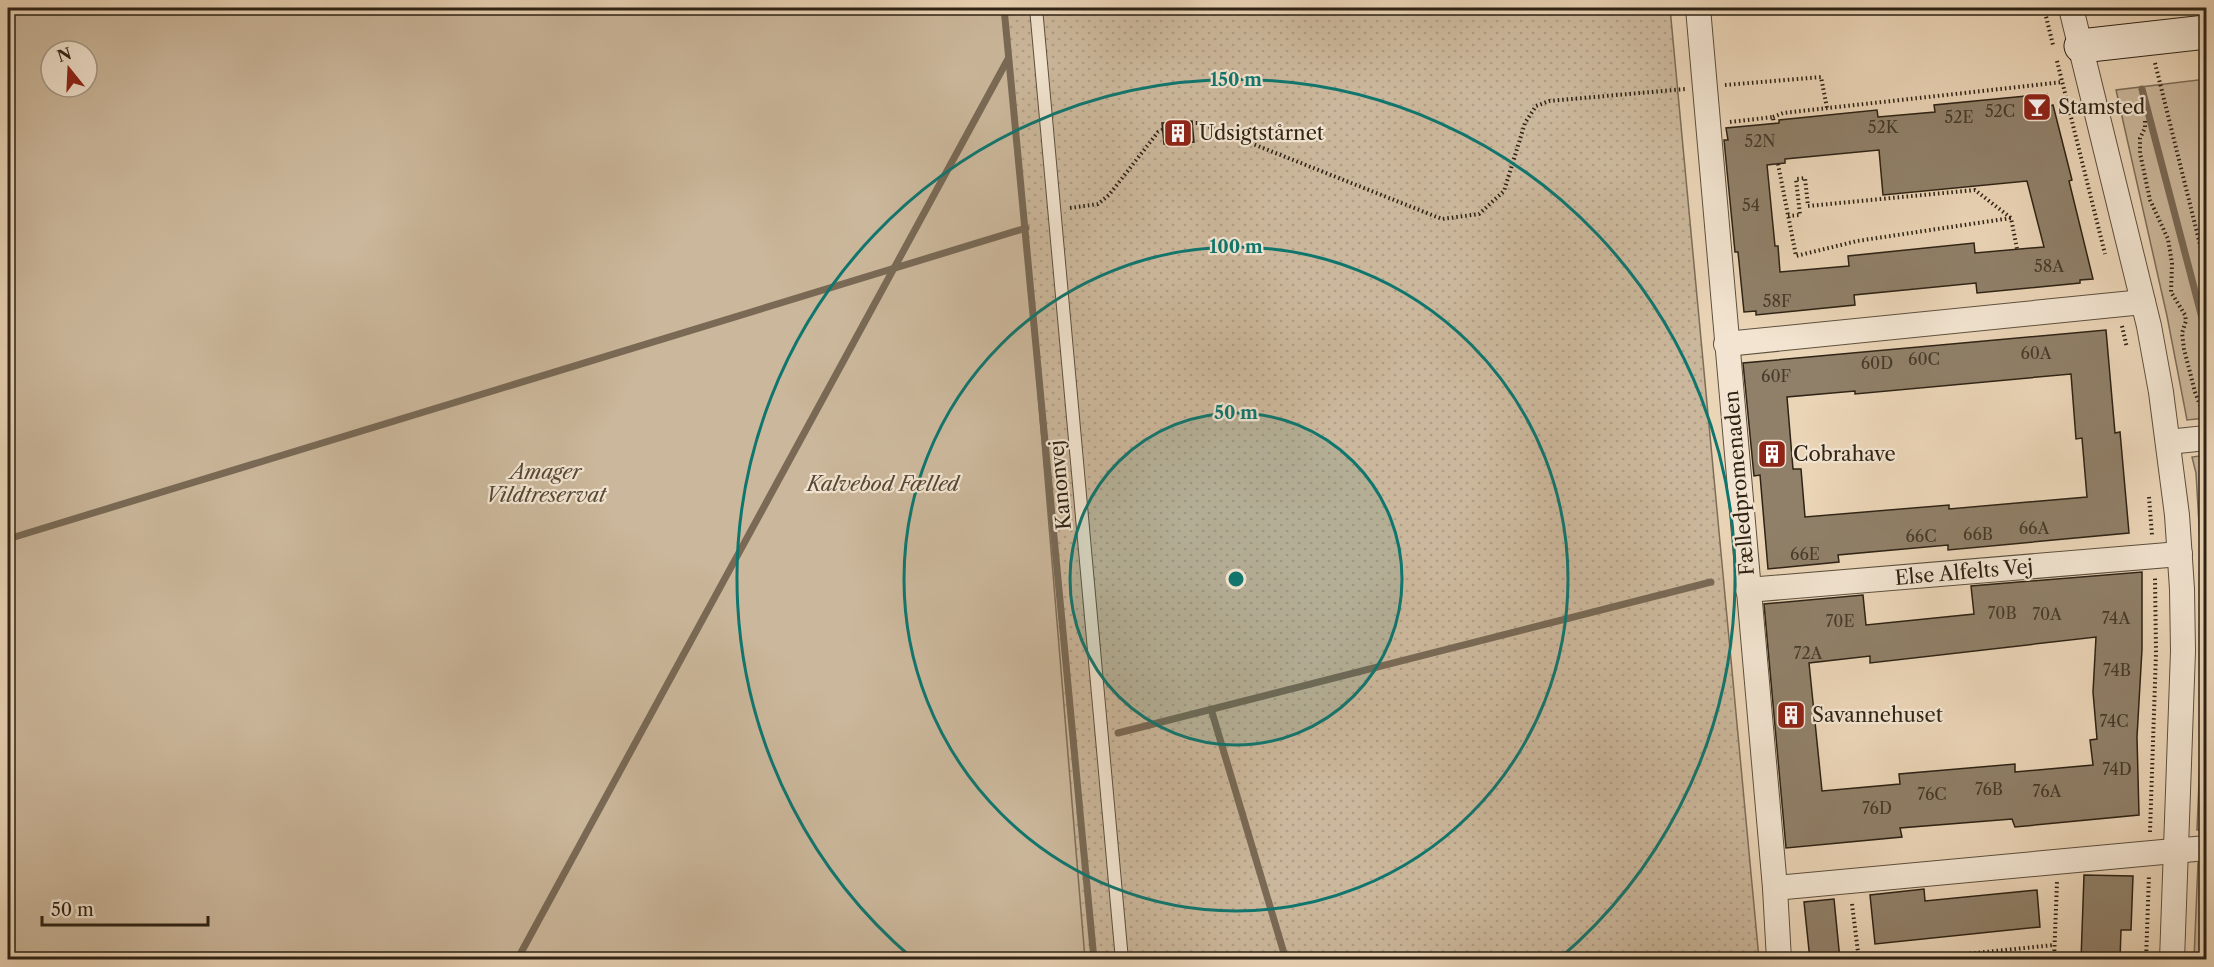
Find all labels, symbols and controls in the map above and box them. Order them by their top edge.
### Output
north arrow [39,39,99,99]
text: N [55,43,74,66]
text: 150 m [1210,69,1262,91]
bar icon: Stamsted [2021,91,2053,123]
place label: Stamsted [2058,95,2145,119]
house number: 52C [1985,101,2015,121]
house number: 52E [1945,107,1973,127]
building icon: Udsigtstårnet [1162,117,1194,149]
house number: 52K [1868,117,1899,137]
place label: Udsigtstårnet [1199,121,1324,145]
house number: 52N [1744,131,1776,151]
house number: 54 [1742,195,1760,215]
text: 100 m [1209,236,1263,258]
house number: 58A [2034,256,2065,276]
house number: 58F [1763,291,1791,311]
house number: 60A [2020,343,2053,363]
house number: 60C [1908,349,1940,369]
house number: 60D [1861,353,1893,373]
house number: 60F [1761,366,1791,386]
street label: Fælledpromenaden [1719,389,1759,577]
text: 50 m [1214,402,1258,424]
building icon: Cobrahave [1756,438,1788,470]
street label: Kanonvej [1044,439,1076,531]
place label: Cobrahave [1793,442,1896,466]
park label: Amager Vildtreservat [486,460,607,507]
park label: Kalvebod Fælled [805,472,961,496]
house number: 66A [2019,518,2050,538]
house number: 66B [1963,524,1993,544]
house number: 66C [1905,526,1937,546]
house number: 66E [1790,544,1820,564]
street label: Else Alfelts Vej [1894,554,2034,590]
centre of rings [1226,569,1246,589]
house number: 70B [1987,603,2017,623]
house number: 70A [2032,604,2063,624]
house number: 74A [2102,608,2131,628]
house number: 70E [1825,611,1855,631]
house number: 72A [1794,643,1824,663]
house number: 74B [2103,660,2131,680]
building icon: Savannehuset [1775,699,1807,731]
place label: Savannehuset [1812,703,1943,727]
house number: 74C [2100,711,2128,731]
house number: 74D [2102,759,2132,779]
house number: 76B [1975,779,2003,799]
house number: 76A [2033,781,2063,801]
house number: 76C [1917,784,1947,804]
house number: 76D [1862,798,1892,818]
scale bar [42,889,208,927]
text: 50 m [51,899,94,921]

